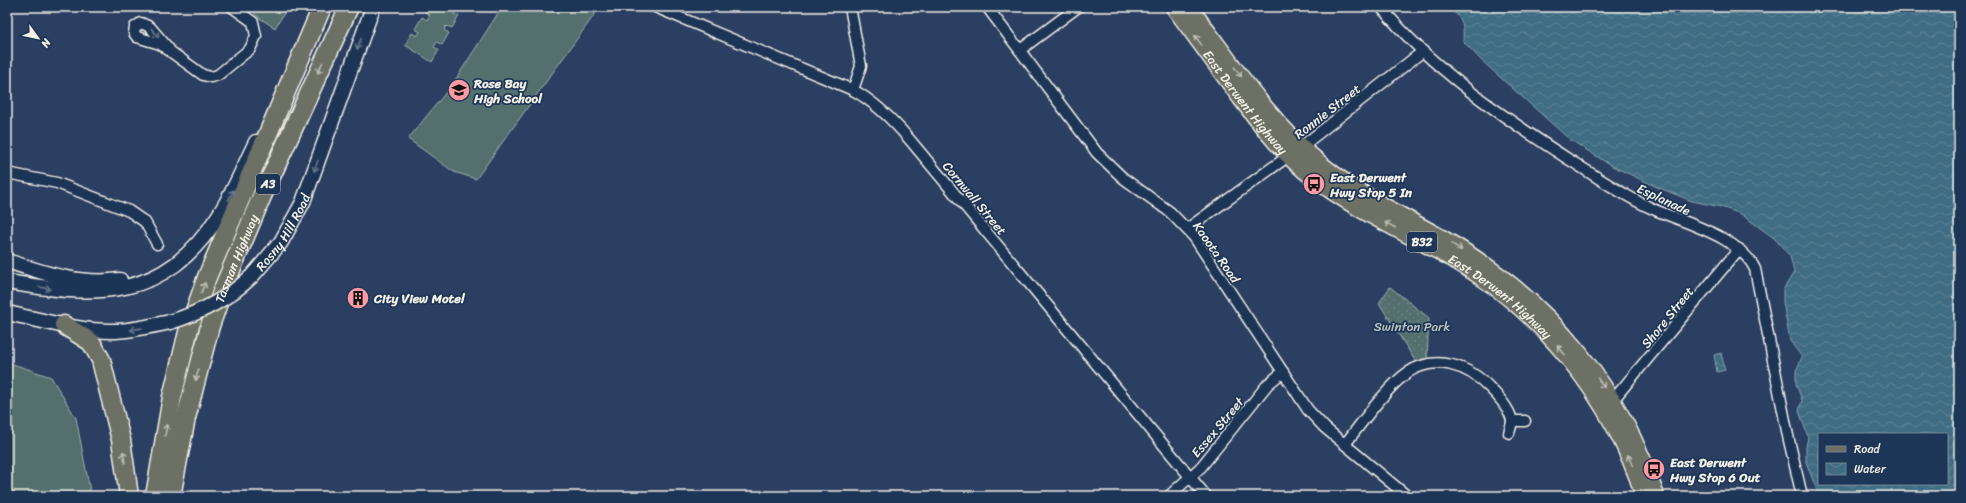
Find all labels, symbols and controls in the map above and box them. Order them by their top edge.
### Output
north arrow [18,18,58,58]
one-way arrow [151,28,160,39]
text: N [36,34,57,52]
one-way arrow [1194,35,1202,46]
one-way arrow [355,37,363,49]
street label: East Derwent Highway [1197,45,1294,160]
one-way arrow [316,62,323,74]
one-way arrow [1234,66,1243,77]
place label: Rose Bay High School [473,72,543,110]
school or university icon: Rose Bay High School [446,77,472,103]
street label: Ronnie Street [1289,78,1366,145]
street label: Cornwall Street [937,156,1013,241]
one-way arrow [312,160,319,173]
place label: East Derwent Hwy Stop 5 In [1329,166,1413,204]
bus stop icon: East Derwent Hwy Stop 5 In [1301,171,1327,197]
road number: A3 [256,174,280,194]
street label: Esplanade [1633,177,1694,222]
one-way arrow [227,189,235,201]
street label: Rosny Hill Road [250,190,317,276]
street label: Tasman Highway [208,210,265,306]
street label: Kaoota Road [1187,217,1247,289]
one-way arrow [1384,221,1396,228]
road number: B32 [1407,232,1437,252]
one-way arrow [1451,243,1462,251]
street label: East Derwent Highway [1444,248,1558,345]
street label: Shore Street [1635,281,1700,353]
one-way arrow [200,282,207,294]
one-way arrow [39,285,52,293]
building icon: City View Motel [345,285,371,311]
place label: City View Motel [373,287,466,310]
park label: Swinton Park [1374,315,1450,338]
one-way arrow [130,325,143,333]
one-way arrow [1556,345,1566,355]
one-way arrow [193,369,200,382]
one-way arrow [1597,377,1605,388]
street label: Essex Street [1185,391,1250,463]
one-way arrow [162,424,170,437]
legend [1818,433,1948,485]
text: Road [1854,438,1881,460]
one-way arrow [120,451,128,464]
place label: East Derwent Hwy Stop 6 Out [1669,451,1761,489]
one-way arrow [1626,454,1633,466]
bus stop icon: East Derwent Hwy Stop 6 Out [1641,456,1667,482]
text: Water [1854,458,1887,480]

